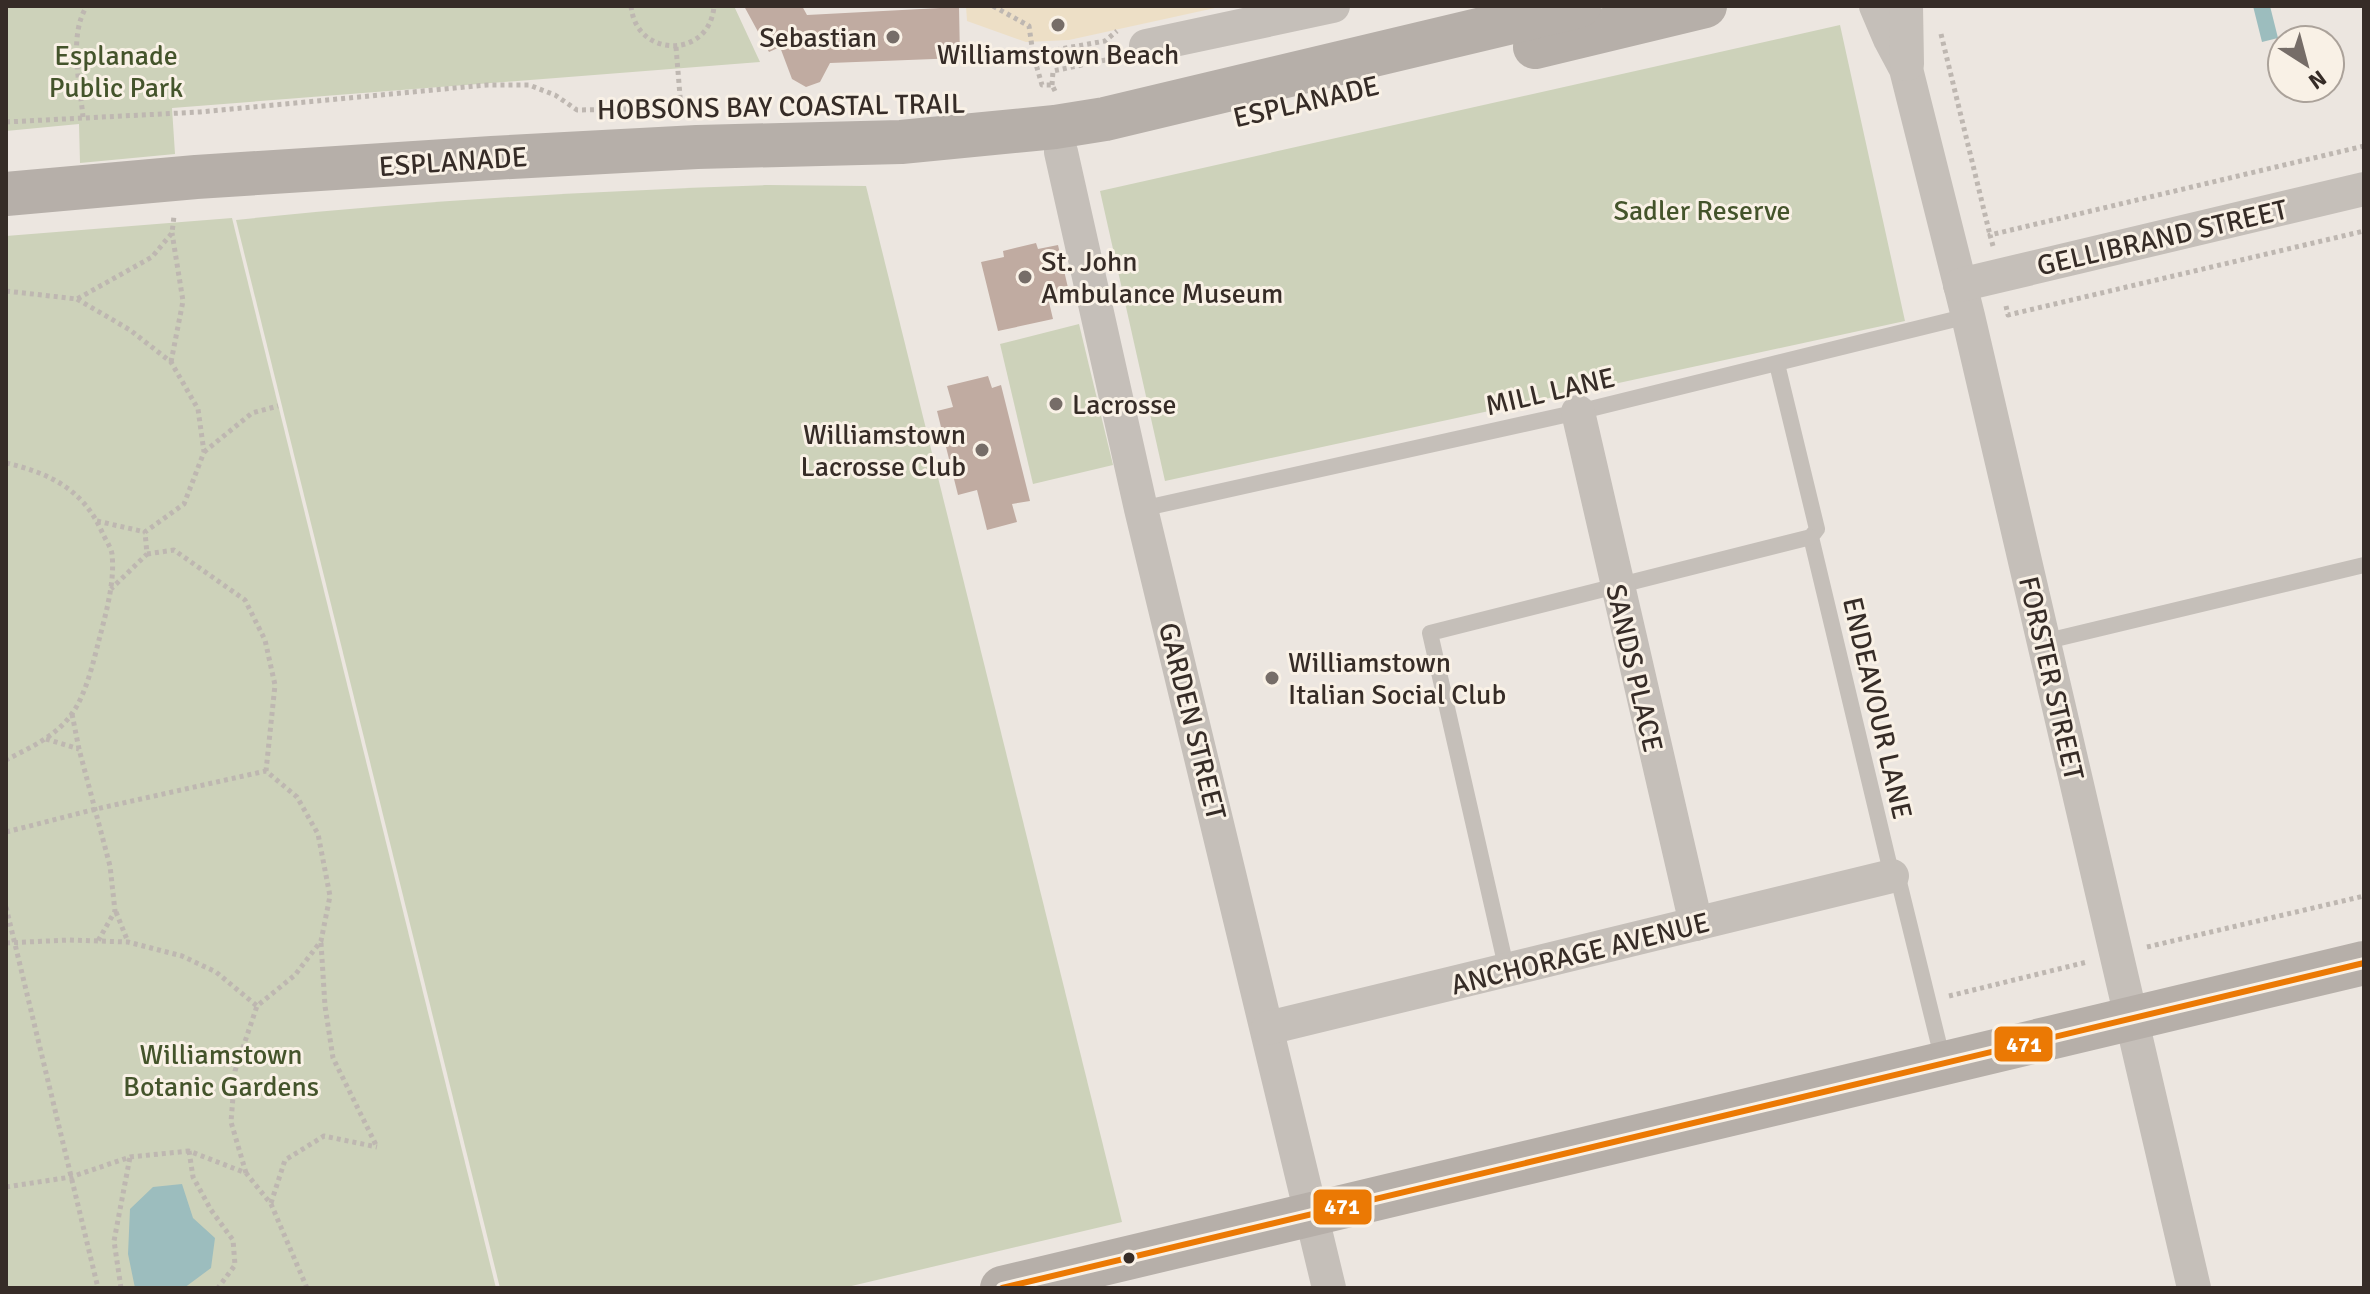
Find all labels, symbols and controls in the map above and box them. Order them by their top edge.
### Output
marker: Williamstown Beach [1049,16,1067,34]
place label: Sebastian [759,21,877,55]
north arrow [2266,24,2346,104]
marker: Sebastian [884,28,902,46]
place label: Williamstown Beach [937,38,1179,72]
park label: Esplanade Public Park [49,39,183,105]
text: N [2303,64,2332,95]
street label: ESPLANADE [1230,69,1383,135]
street label: HOBSONS BAY COASTAL TRAIL [597,87,965,127]
street label: ESPLANADE [378,140,529,184]
street label: GELLIBRAND STREET [2034,193,2291,283]
park label: Sadler Reserve [1613,194,1791,228]
place label: St. John Ambulance Museum [1041,245,1283,311]
marker: St. John Ambulance Museum [1016,268,1034,286]
street label: MILL LANE [1482,361,1618,423]
place label: Lacrosse [1072,388,1176,422]
marker: Lacrosse [1047,395,1065,413]
place label: Williamstown Lacrosse Club [800,418,966,484]
marker: Williamstown Lacrosse Club [973,441,991,459]
street label: FORSTER STREET [2011,573,2091,784]
street label: SANDS PLACE [1598,581,1670,756]
street label: ENDEAVOUR LANE [1835,594,1919,823]
street label: GARDEN STREET [1151,619,1233,824]
place label: Williamstown Italian Social Club [1288,646,1506,712]
marker: Williamstown Italian Social Club [1263,669,1281,687]
street label: ANCHORAGE AVENUE [1447,905,1713,1003]
line badge: 471 [1993,1025,2054,1063]
text: 471 [2006,1031,2042,1058]
park label: Williamstown Botanic Gardens [123,1038,319,1104]
line badge: 471 [1312,1188,1373,1226]
text: 471 [1324,1193,1360,1220]
unlabelled marker [1121,1250,1137,1266]

